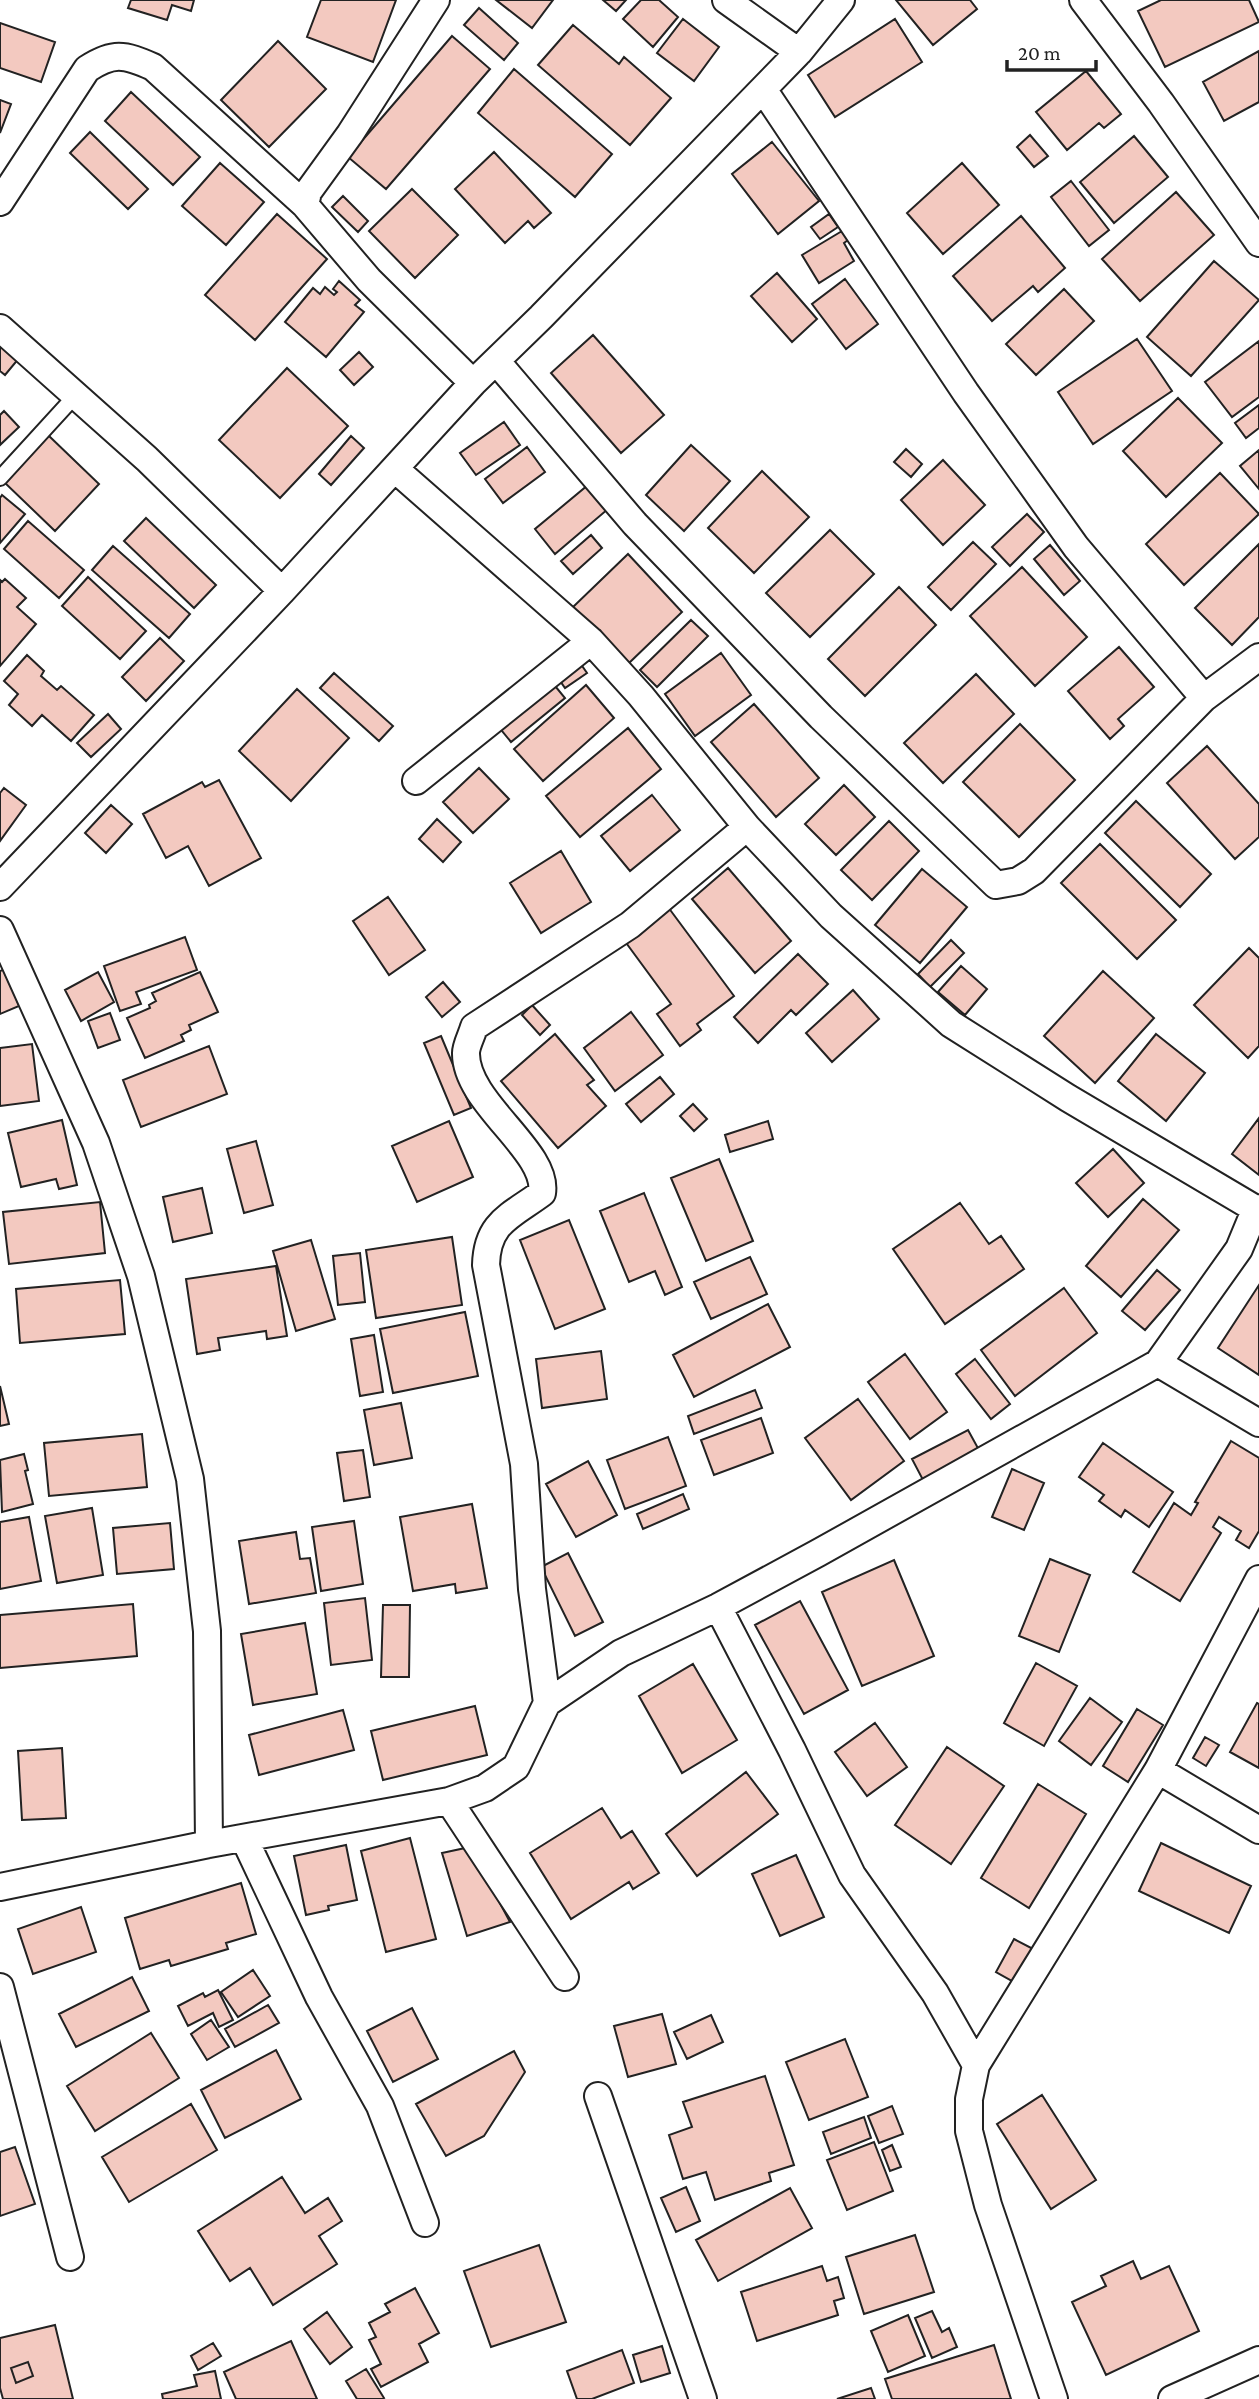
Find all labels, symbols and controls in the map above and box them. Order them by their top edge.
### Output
scale bar [1007,28,1096,72]
text: 20 m [1018,41,1061,65]

